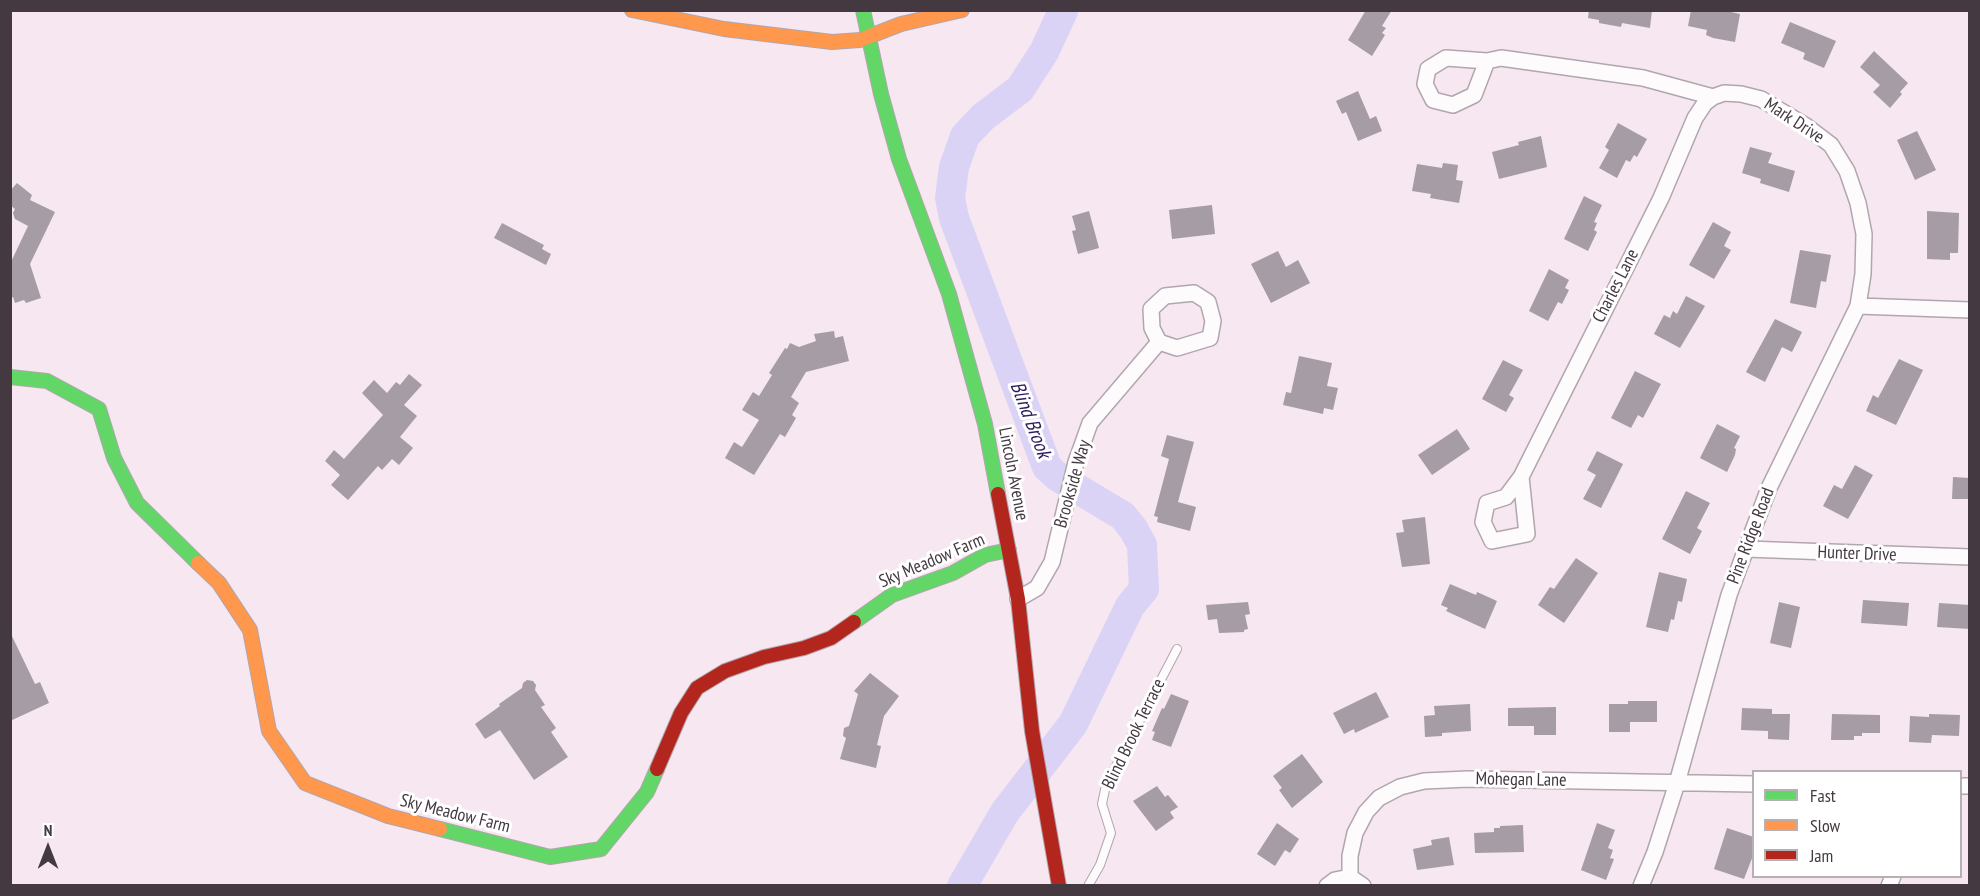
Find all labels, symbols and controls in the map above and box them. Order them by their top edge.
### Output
street label: Mark Drive [1760,94,1828,148]
street label: Charles Lane [1588,246,1644,326]
water label: Blind Brook [1004,378,1056,462]
street label: Lincoln Avenue [993,426,1033,522]
street label: Brookside Way [1050,438,1096,530]
street label: Pine Ridge Road [1723,485,1779,587]
street label: Sky Meadow Farm [876,529,988,593]
street label: Hunter Drive [1817,542,1897,566]
street label: Blind Brook Terrace [1098,675,1170,793]
street label: Mohegan Lane [1475,768,1567,792]
legend [1752,770,1962,878]
text: Fast [1810,784,1836,807]
street label: Sky Meadow Farm [398,790,512,838]
text: Slow [1810,814,1840,837]
north arrow [18,818,78,878]
text: N [44,820,52,840]
text: Jam [1810,844,1833,867]

